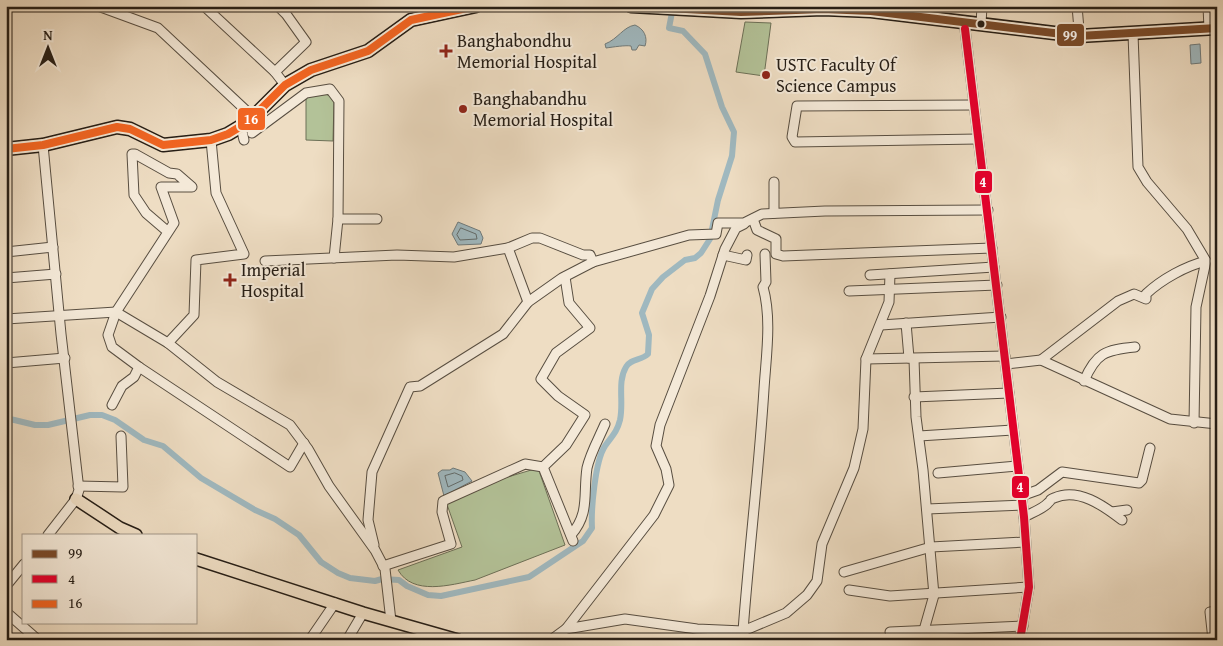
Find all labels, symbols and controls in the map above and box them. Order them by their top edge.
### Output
unlabelled marker [976,19,986,29]
north arrow [22,22,72,72]
line badge: 99 [1056,23,1085,47]
text: N [43,25,53,45]
text: 99 [1063,25,1077,45]
place label: Banghabondhu Memorial Hospital [457,27,597,75]
marker: Banghabondhu Memorial Hospital [439,44,453,58]
place label: USTC Faculty Of Science Campus [776,51,898,99]
marker: USTC Faculty Of Science Campus [760,69,772,81]
place label: Banghabandhu Memorial Hospital [473,85,613,133]
marker: Banghabandhu Memorial Hospital [457,103,469,115]
line badge: 16 [237,107,266,131]
text: 16 [244,109,258,129]
line badge: 4 [974,170,993,194]
text: 4 [979,172,987,192]
place label: Imperial Hospital [241,256,305,304]
marker: Imperial Hospital [223,273,237,287]
line badge: 4 [1011,475,1030,499]
text: 4 [1016,477,1024,497]
legend [22,534,198,624]
text: 99 [68,542,82,563]
text: 4 [68,568,75,589]
text: 16 [68,592,82,613]

